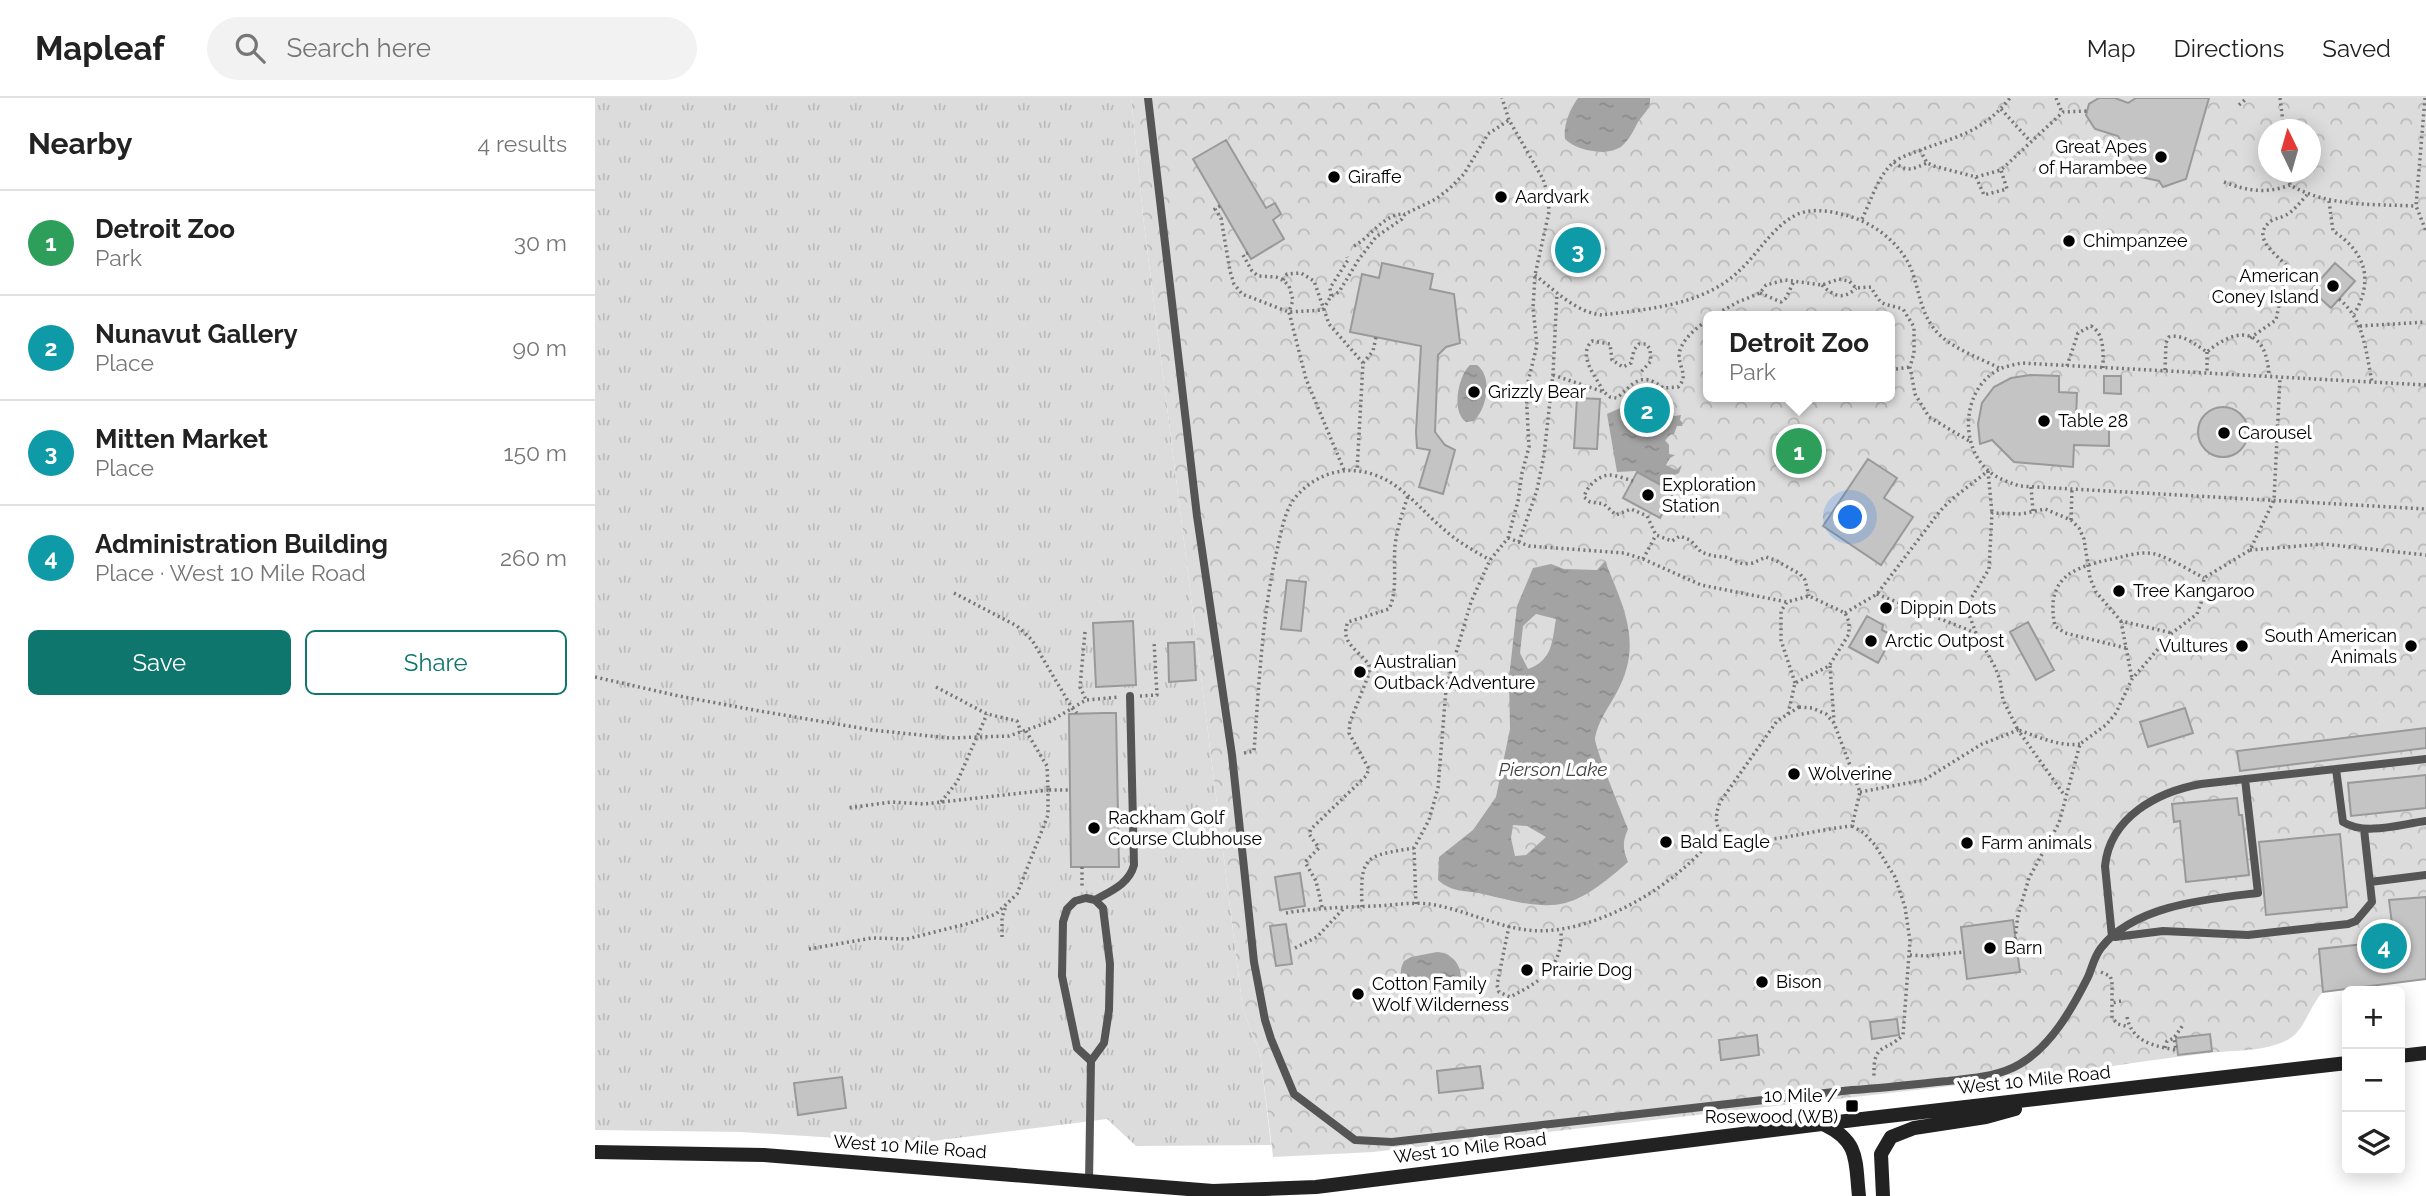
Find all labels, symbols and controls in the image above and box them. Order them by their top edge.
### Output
search box [207,17,697,80]
text: Mapleaf [35,29,165,68]
icon: search [231,29,269,67]
text: Search here [287,33,431,63]
text: Map [2087,34,2136,63]
text: Directions [2174,34,2284,63]
text: Saved [2322,34,2391,63]
north arrow [2258,119,2321,182]
text: Nearby [28,126,132,161]
text: 4 results [478,130,567,157]
place label: Great Apes of Harambee [2038,136,2147,178]
marker: Great Apes of Harambee [2153,149,2169,165]
place label: Giraffe [1348,166,1402,187]
marker: Giraffe [1326,169,1342,185]
place label: Aardvark [1515,186,1590,207]
marker: Aardvark [1493,189,1509,205]
text: Detroit Zoo [95,214,235,244]
pin: 3 [1555,224,1601,276]
text: 1 [45,229,57,256]
text: 30 m [514,229,567,256]
place label: Chimpanzee [2083,230,2188,251]
marker: Chimpanzee [2061,233,2077,249]
text: Park [95,244,142,271]
place label: American Coney Island [2212,265,2319,307]
marker: American Coney Island [2325,278,2341,294]
popup [1703,311,1895,402]
text: Nunavut Gallery [95,319,298,349]
text: Detroit Zoo [1729,328,1869,358]
text: 2 [45,334,57,361]
text: 90 m [512,334,567,361]
text: Place [95,349,154,376]
text: Park [1729,358,1776,385]
place label: Grizzly Bear [1488,381,1587,402]
marker: Grizzly Bear [1466,384,1482,400]
pin: 2 [1624,384,1670,436]
place label: Table 28 [2058,410,2128,431]
marker: Table 28 [2036,413,2052,429]
place label: Carousel [2238,422,2312,443]
text: Mitten Market [95,424,268,454]
pin: 1 [1776,425,1822,477]
marker: Carousel [2216,425,2232,441]
text: 3 [45,439,57,466]
text: 150 m [504,439,567,466]
text: Place [95,454,154,481]
place label: Exploration Station [1662,474,1756,516]
marker: Exploration Station [1640,487,1656,503]
your location [1833,500,1867,534]
text: Administration Building [95,529,388,559]
text: 4 [44,544,58,571]
text: 260 m [500,544,567,571]
text: Place · West 10 Mile Road [95,559,366,586]
place label: Tree Kangaroo [2133,580,2255,601]
marker: Tree Kangaroo [2111,583,2127,599]
place label: Dippin Dots [1900,597,1996,618]
marker: Dippin Dots [1878,600,1894,616]
place label: South American Animals [2264,625,2397,667]
button: Save [28,630,291,695]
button: Share [305,630,567,695]
place label: Arctic Outpost [1885,630,2004,651]
marker: Arctic Outpost [1863,633,1879,649]
place label: Vultures [2159,635,2228,656]
marker: Vultures [2234,638,2250,654]
marker: South American Animals [2403,638,2419,654]
place label: Australian Outback Adventure [1374,651,1536,693]
marker: Australian Outback Adventure [1352,664,1368,680]
water label: Pierson Lake [1499,758,1608,780]
place label: Wolverine [1808,763,1892,784]
marker: Wolverine [1786,766,1802,782]
place label: Rackham Golf Course Clubhouse [1108,807,1263,849]
marker: Rackham Golf Course Clubhouse [1086,820,1102,836]
place label: Bald Eagle [1680,831,1770,852]
place label: Farm animals [1981,832,2092,853]
marker: Bald Eagle [1658,834,1674,850]
marker: Farm animals [1959,835,1975,851]
pin: 4 [2361,920,2407,972]
place label: Barn [2004,937,2043,958]
marker: Barn [1982,940,1998,956]
place label: Prairie Dog [1541,959,1632,980]
marker: Prairie Dog [1519,962,1535,978]
place label: Bison [1776,971,1822,992]
place label: Cotton Family Wolf Wilderness [1372,973,1509,1015]
marker: Bison [1754,974,1770,990]
marker: Cotton Family Wolf Wilderness [1350,986,1366,1002]
map controls [2342,986,2405,1175]
button: + [2342,986,2405,1049]
button: − [2342,1049,2405,1112]
street label: West 10 Mile Road [1956,1061,2112,1098]
place label: 10 Mile / Rosewood (WB) [1705,1085,1838,1127]
marker: 10 Mile / Rosewood (WB) [1844,1098,1860,1114]
button: layers [2342,1112,2405,1175]
street label: West 10 Mile Road [1392,1128,1548,1167]
street label: West 10 Mile Road [833,1131,987,1162]

